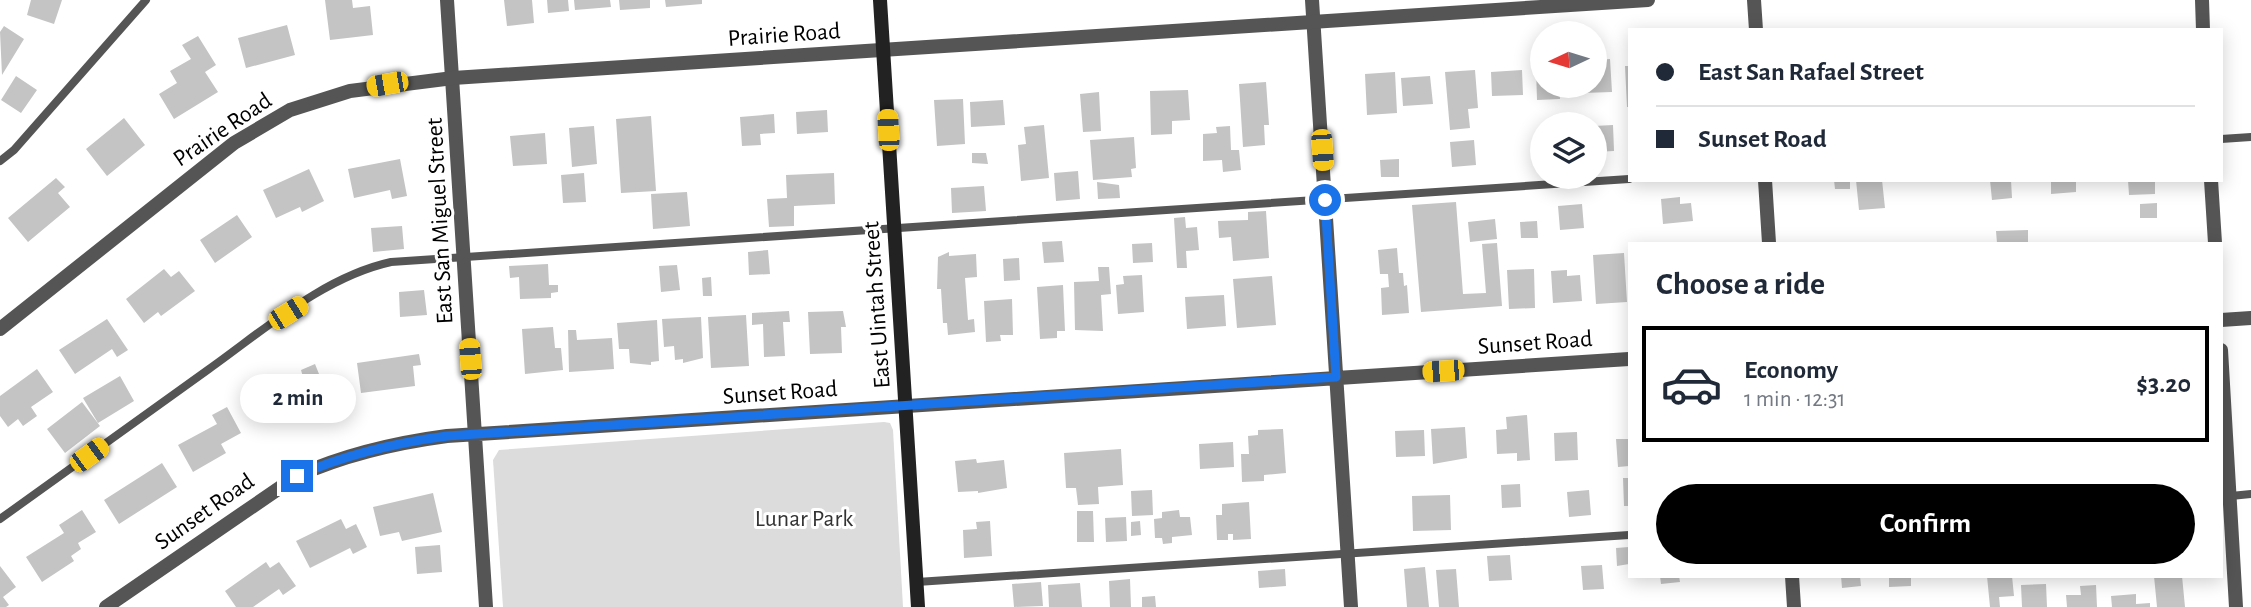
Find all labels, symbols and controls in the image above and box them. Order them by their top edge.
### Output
street label: Prairie Road [727,19,841,51]
north arrow [1530,21,1606,98]
map controls [1530,21,1607,189]
text: East San Rafael Street [1698,59,1924,85]
car [365,70,410,98]
street label: Prairie Road [169,88,276,171]
car [877,108,900,152]
button: layers [1530,112,1607,189]
street label: East San Miguel Street [423,117,457,325]
text: Sunset Road [1698,126,1827,152]
car [1311,128,1334,172]
route start [1309,184,1341,216]
street label: East Uintah Street [859,220,895,389]
text: Choose a ride [1656,268,1825,300]
car [265,293,312,333]
street label: Sunset Road [1477,327,1593,359]
car [459,337,482,381]
icon: car [1660,353,1723,416]
text: Economy [1744,357,1838,383]
car [1422,359,1465,383]
text: $3.20 [2136,371,2191,397]
callout: 2 min [239,374,355,424]
street label: Sunset Road [722,377,838,409]
text: 2 min [272,387,324,410]
text: 1 min · 12:31 [1744,388,1845,411]
car [66,434,113,476]
route end [281,460,313,492]
street label: Sunset Road [151,469,259,555]
button: Confirm [1656,484,2195,564]
park label: Lunar Park [755,507,853,531]

